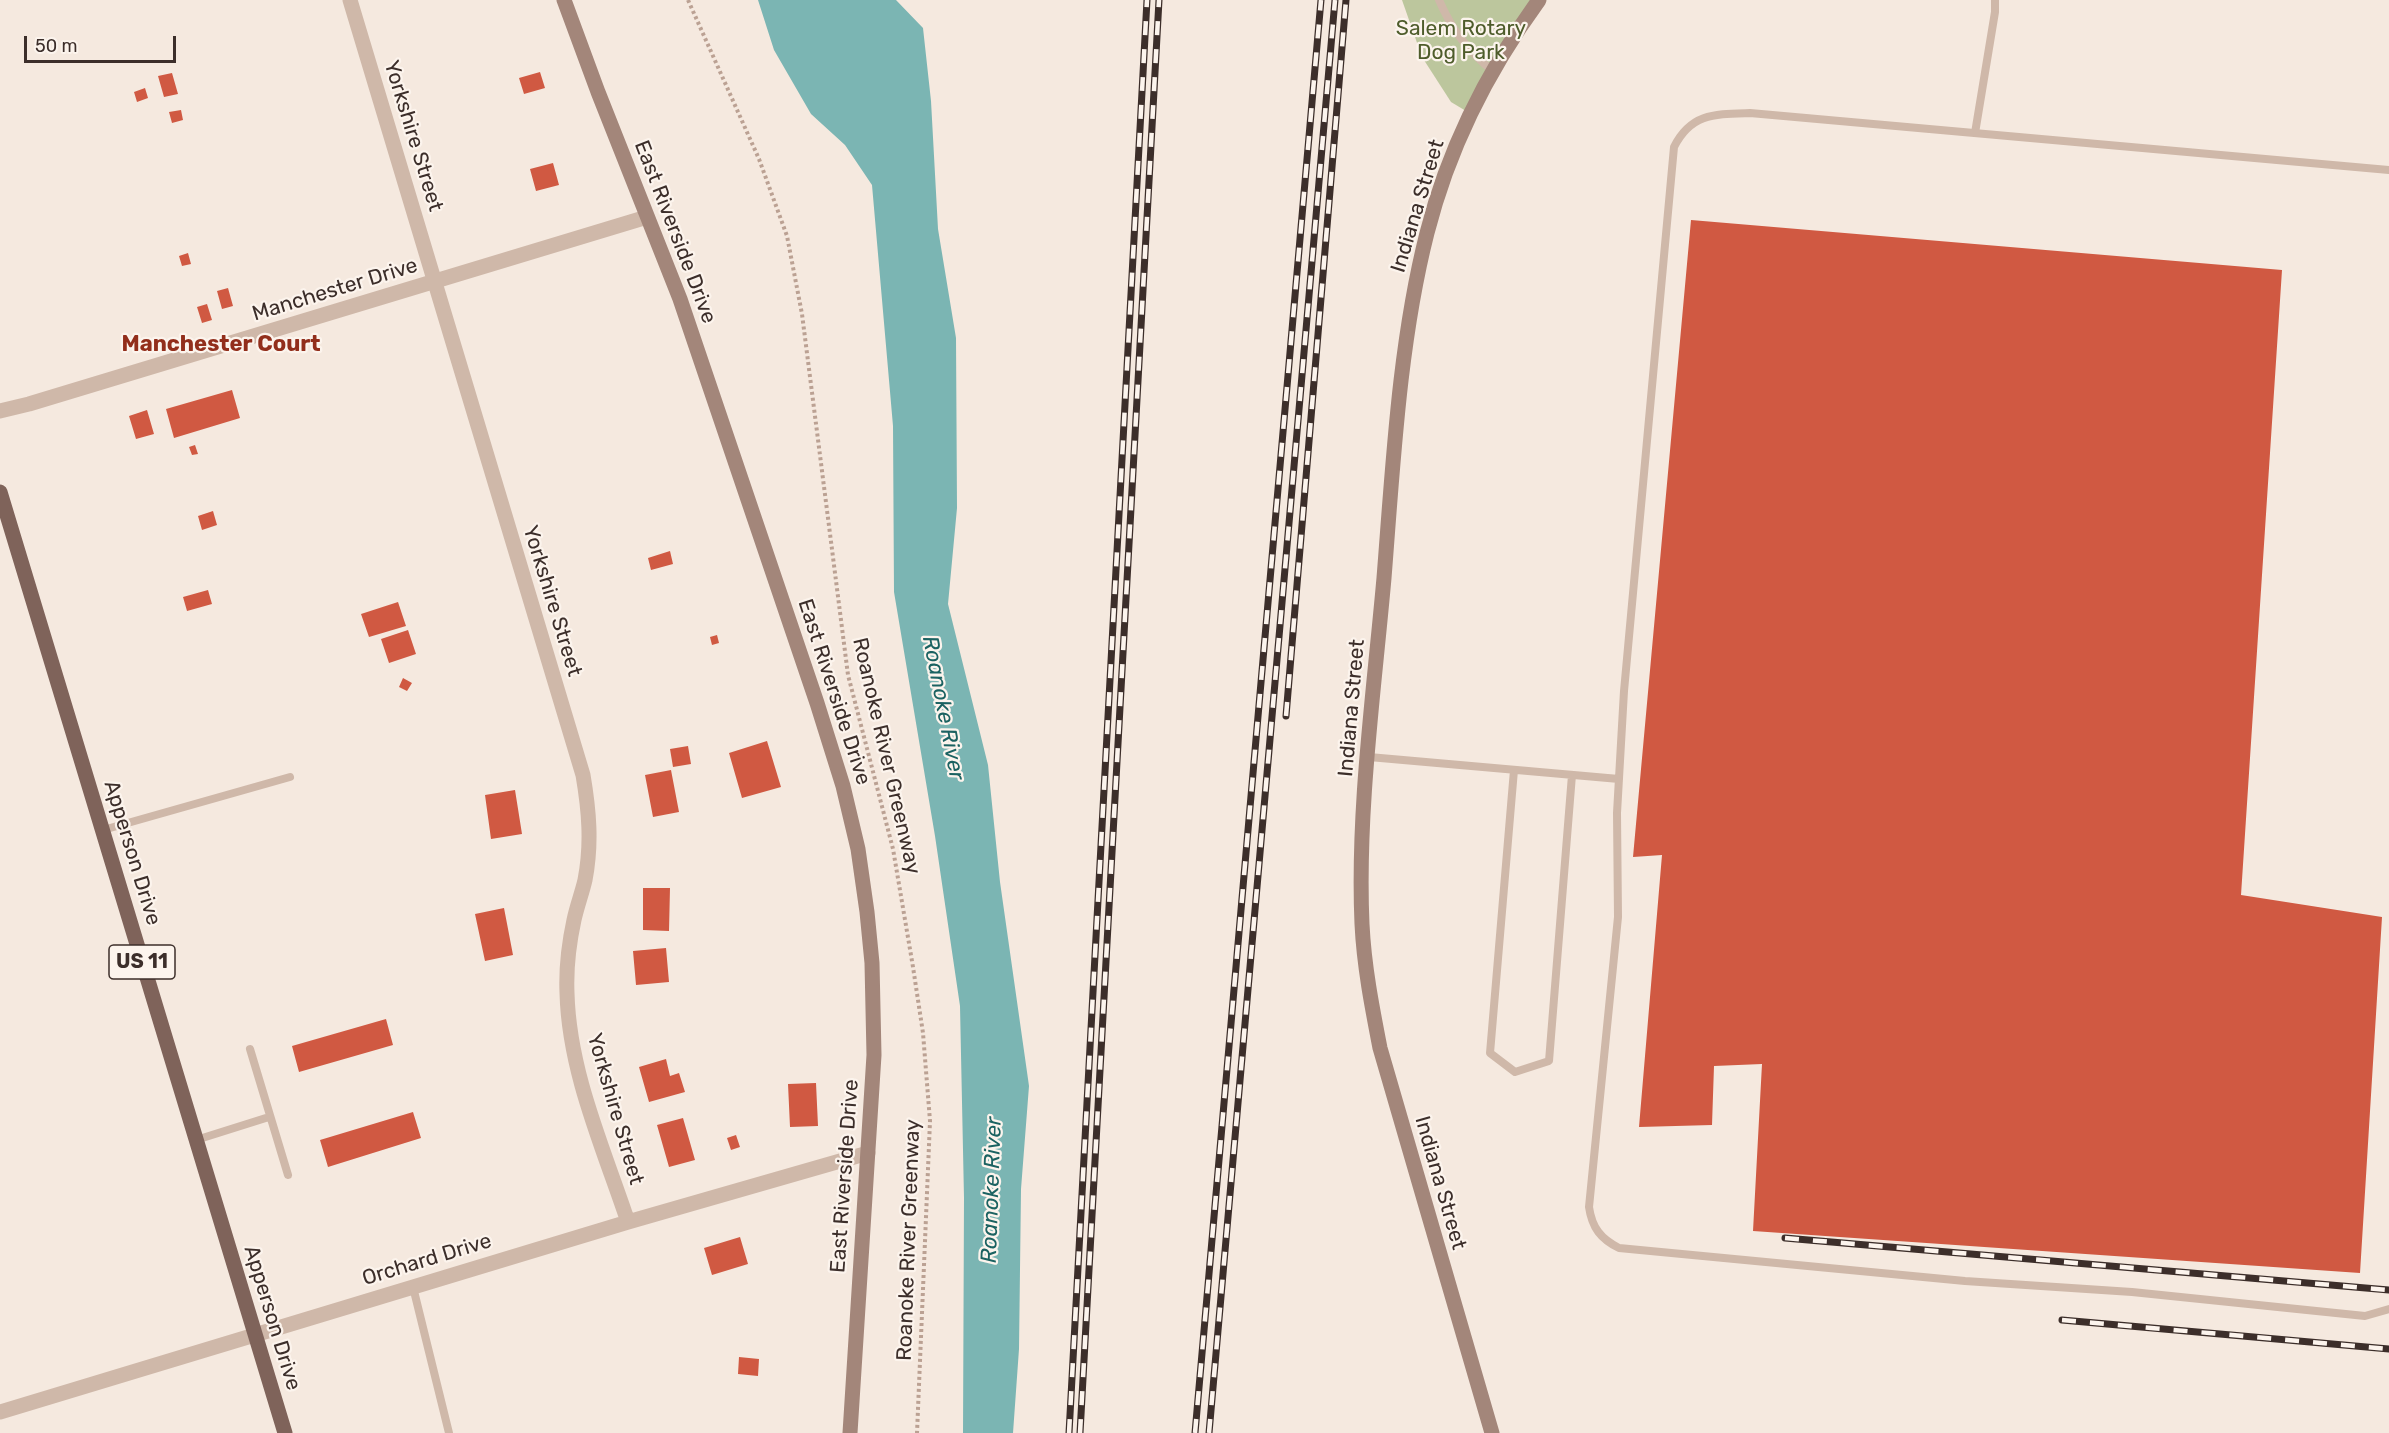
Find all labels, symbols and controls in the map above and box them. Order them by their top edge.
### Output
park label: Salem Rotary Dog Park [1396,16,1526,66]
scale bar [27,24,178,62]
text: 50 m [35,35,78,57]
street label: Yorkshire Street [378,58,448,214]
street label: Indiana Street [1386,136,1450,276]
street label: East Riverside Drive [628,137,722,327]
street label: Manchester Drive [249,253,421,327]
district label: Manchester Court [121,332,321,358]
street label: Yorkshire Street [517,523,587,679]
street label: East Riverside Drive [792,596,876,788]
water label: Roanoke River [916,634,970,782]
street label: Roanoke River Greenway [847,635,925,877]
street label: Indiana Street [1333,638,1371,778]
street label: Apperson Drive [98,778,166,928]
road number: US 11 [109,945,175,979]
street label: Yorkshire Street [581,1030,649,1188]
street label: East Riverside Drive [826,1078,864,1274]
street label: Indiana Street [1409,1113,1471,1253]
water label: Roanoke River [976,1116,1008,1264]
street label: Roanoke River Greenway [892,1119,926,1361]
street label: Orchard Drive [359,1228,495,1292]
street label: Apperson Drive [238,1243,306,1393]

